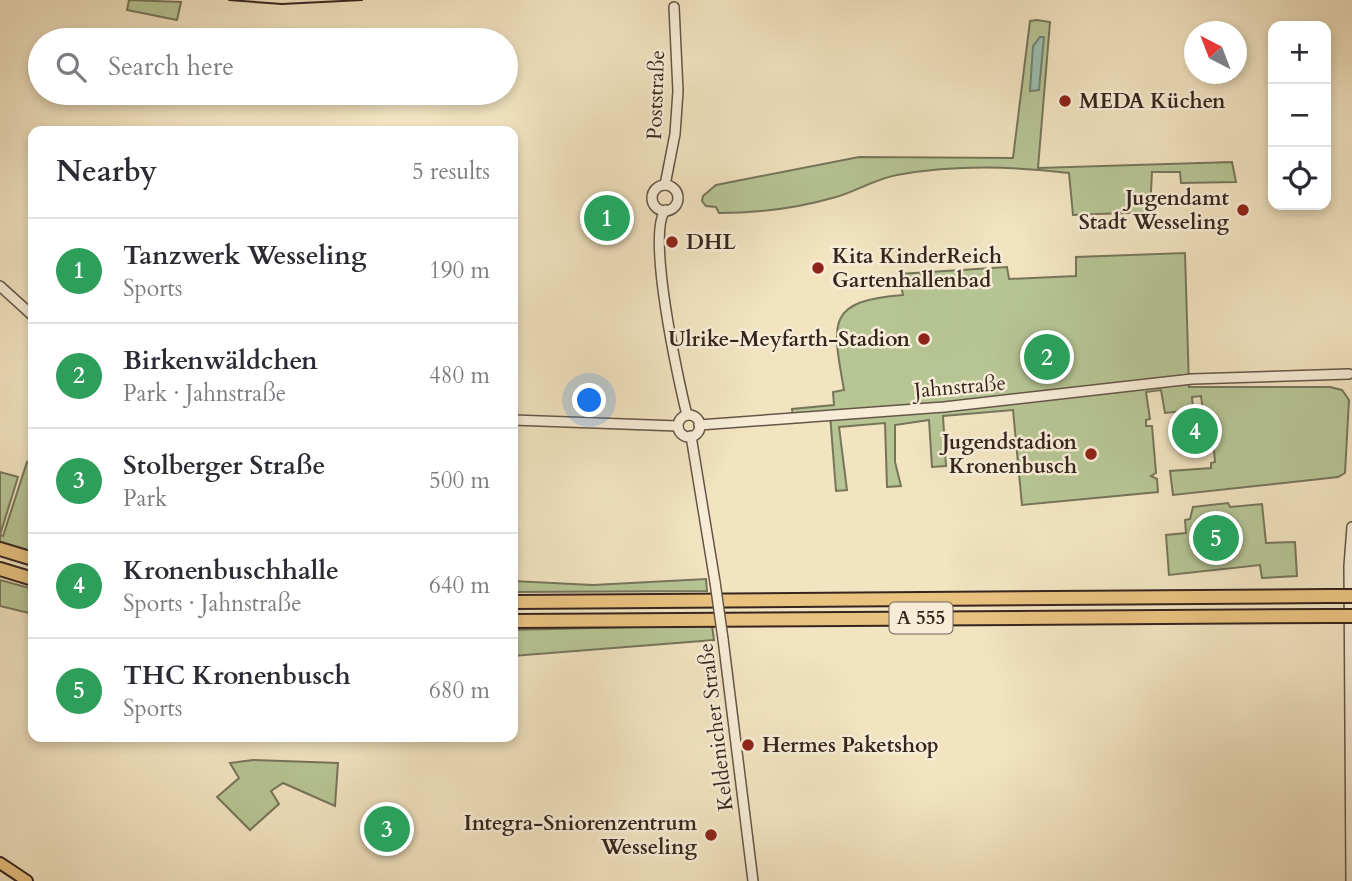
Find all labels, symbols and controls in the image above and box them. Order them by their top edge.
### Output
north arrow [1184,21,1247,84]
map controls [1268,21,1331,210]
button: + [1268,21,1331,84]
search box [28,28,518,105]
icon: search [52,48,90,86]
text: Search here [108,49,234,84]
street label: Poststraße [640,50,672,140]
button: − [1268,84,1331,147]
place label: MEDA Küchen [1079,87,1226,116]
marker: MEDA Küchen [1057,93,1073,109]
button: locate [1268,147,1331,210]
text: Nearby [56,151,157,192]
text: 5 results [412,156,490,187]
place label: Jugendamt Stadt Wesseling [1079,184,1230,237]
pin: 1 [584,192,630,244]
marker: Jugendamt Stadt Wesseling [1235,202,1251,218]
place label: DHL [686,228,736,257]
marker: DHL [664,234,680,250]
text: Tanzwerk Wesseling [123,238,367,273]
place label: Kita KinderReich Gartenhallenbad [832,242,1002,295]
text: 1 [73,255,85,286]
text: 190 m [429,255,490,286]
marker: Kita KinderReich Gartenhallenbad [810,260,826,276]
text: Sports [123,273,183,304]
place label: Ulrike-Meyfarth-Stadion [668,325,910,354]
marker: Ulrike-Meyfarth-Stadion [916,331,932,347]
pin: 2 [1024,331,1070,383]
text: Birkenwäldchen [123,343,318,378]
text: 2 [73,360,85,391]
text: 480 m [429,360,490,391]
street label: Jahnstraße [910,369,1007,406]
text: Park · Jahnstraße [123,378,286,409]
your location [572,383,606,417]
pin: 4 [1172,405,1218,457]
place label: Jugendstadion Kronenbusch [939,428,1078,481]
marker: Jugendstadion Kronenbusch [1083,446,1099,462]
text: Stolberger Straße [123,448,325,483]
text: 3 [73,465,85,496]
text: 500 m [429,465,490,496]
text: Park [123,483,167,514]
pin: 5 [1193,512,1239,564]
text: Kronenbuschhalle [123,553,339,588]
text: 4 [73,570,85,601]
text: 640 m [429,570,490,601]
text: Sports · Jahnstraße [123,588,302,619]
road number: A 555 [890,603,953,634]
street label: Keldenicher Straße [691,641,741,813]
text: THC Kronenbusch [123,658,351,693]
text: 5 [73,675,85,706]
text: 680 m [429,675,490,706]
text: Sports [123,693,183,724]
place label: Hermes Paketshop [762,731,939,760]
marker: Hermes Paketshop [740,737,756,753]
pin: 3 [364,803,410,855]
place label: Integra-Sniorenzentrum Wesseling [464,809,698,862]
marker: Integra-Sniorenzentrum Wesseling [703,827,719,843]

